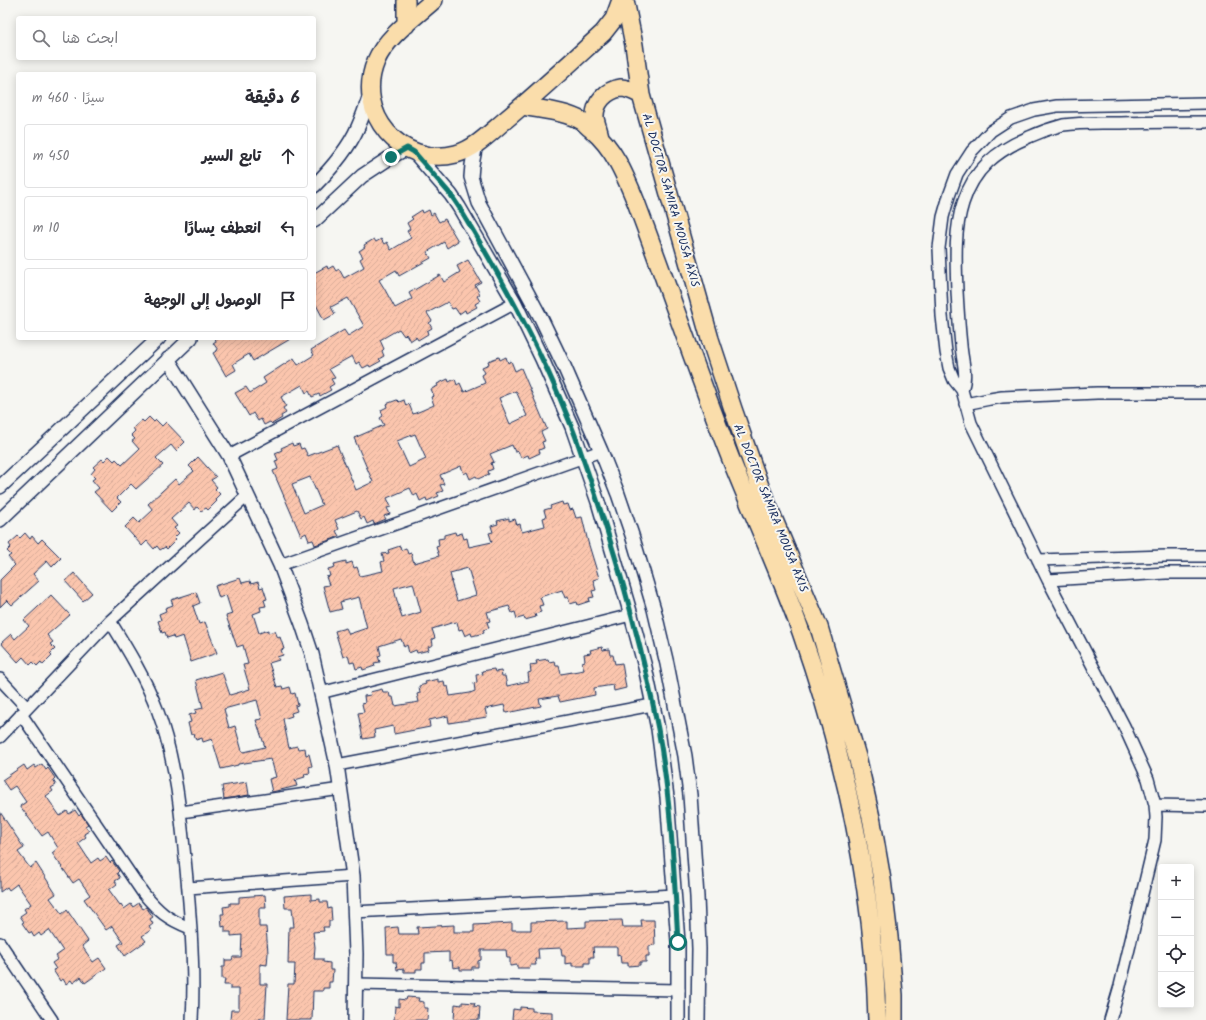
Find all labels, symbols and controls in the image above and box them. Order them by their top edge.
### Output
search box [16,16,316,60]
icon: search [30,27,52,49]
text: ابحث هنا [62,27,118,51]
text: 6 دقيقة [245,85,300,112]
text: سيرًا · 460 m [32,88,105,109]
street label: AL DOCTOR SAMIRA MOUSA AXIS [637,111,705,290]
text: تابع السير [202,145,261,169]
icon: ahead [277,145,299,167]
text: 450 m [33,146,69,167]
route end [382,148,400,166]
text: انعطف يسارًا [184,217,261,241]
icon: left [277,217,299,239]
text: 10 m [33,218,59,239]
text: الوصول إلى الوجهة [144,289,261,313]
icon: arrive [277,289,299,311]
street label: AL DOCTOR SAMIRA MOUSA AXIS [728,421,813,596]
map controls [1158,864,1194,1008]
button: + [1158,864,1194,900]
button: − [1158,900,1194,936]
route start [669,933,687,951]
button: locate [1158,936,1194,972]
button: layers [1158,972,1194,1008]

